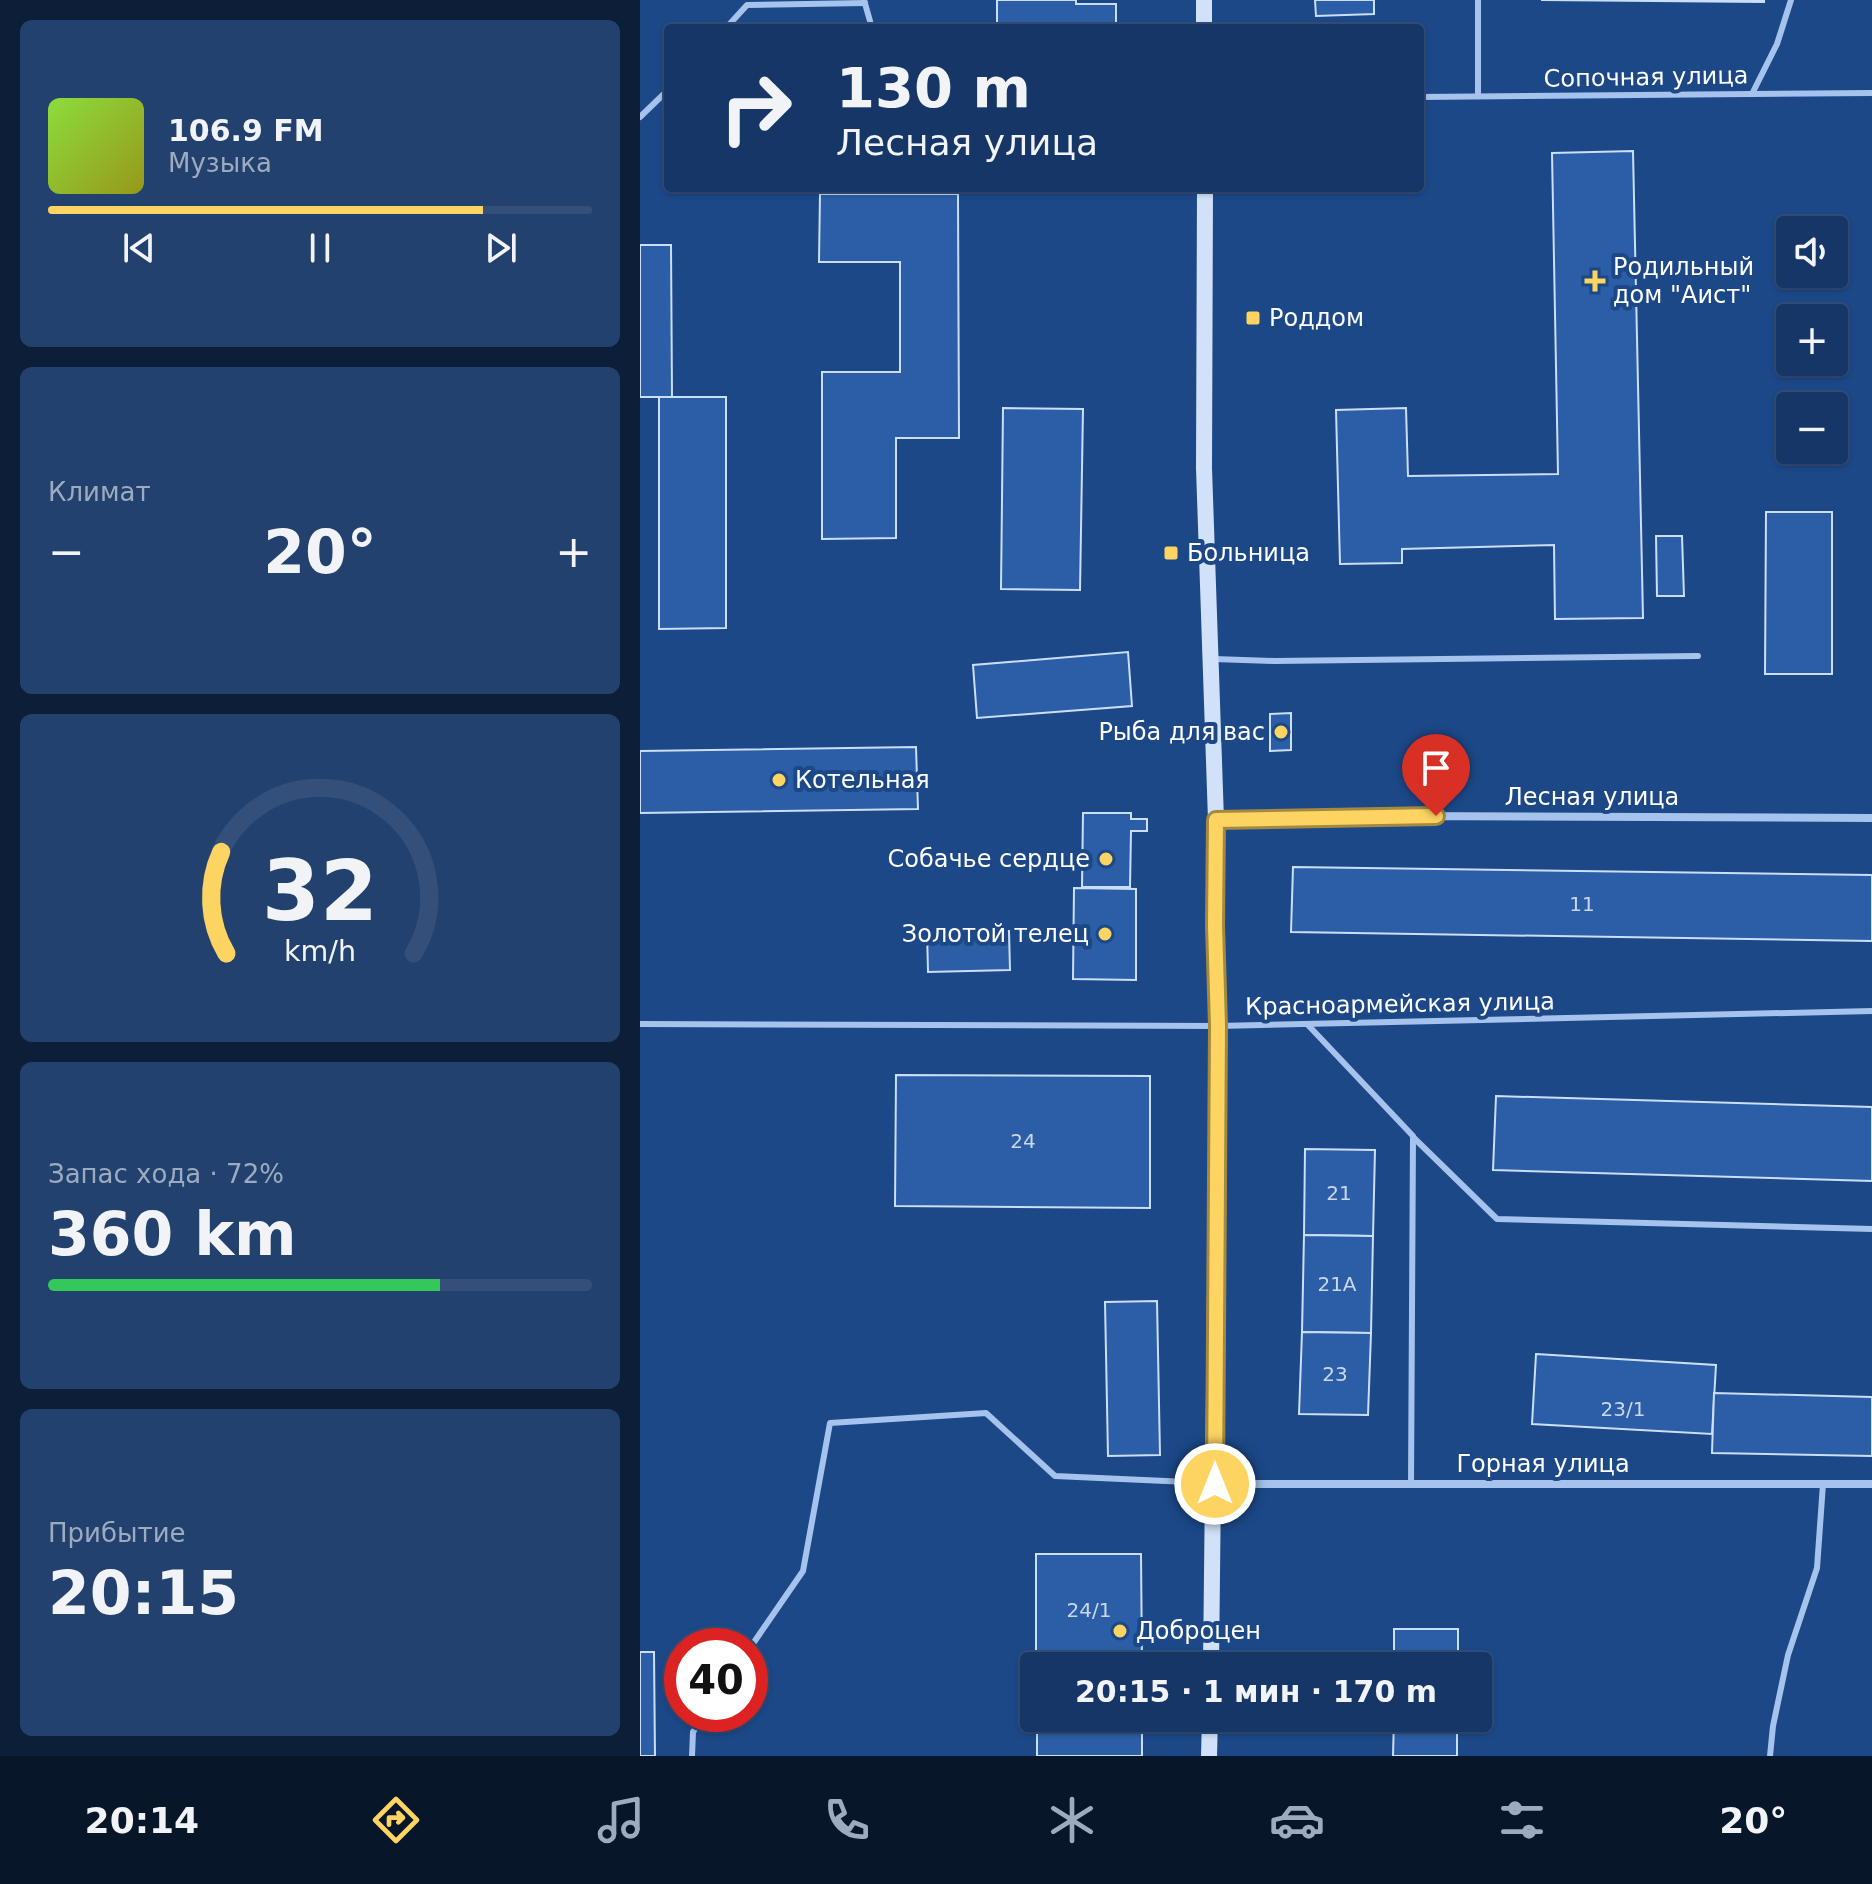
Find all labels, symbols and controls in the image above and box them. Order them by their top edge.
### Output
text: 130 m [836,55,1031,120]
icon: right [704,56,808,160]
street label: Сопочная улица [1543,61,1749,93]
text: 106.9 FM [168,113,324,148]
text: Лесная улица [836,122,1098,163]
text: Музыка [168,148,272,178]
map controls [1776,216,1848,464]
button: sound [1776,216,1848,288]
icon: previous [117,226,161,270]
icon: pause [298,226,342,270]
icon: next [479,226,523,270]
place label: Родильный дом "Аист" [1613,253,1754,309]
marker: Родильный дом "Аист" [1584,270,1606,292]
place label: Роддом [1269,304,1364,332]
button: + [1776,304,1848,376]
marker: Роддом [1244,309,1262,327]
button: − [1776,392,1848,464]
text: Климат [48,477,151,507]
text: 20° [263,517,377,587]
text: − [48,526,85,577]
text: + [555,526,592,577]
place label: Больница [1187,539,1310,567]
marker: Больница [1162,544,1180,562]
place label: Рыба для вас [1098,718,1265,746]
marker: Рыба для вас [1272,723,1290,741]
pin [1402,734,1470,816]
icon: arrive [1414,746,1458,790]
place label: Котельная [795,766,930,794]
marker: Котельная [770,771,788,789]
street label: Лесная улица [1505,783,1679,811]
text: 32 [262,843,378,940]
place label: Собачье сердце [887,845,1090,873]
marker: Собачье сердце [1097,850,1115,868]
house number: 11 [1569,892,1595,916]
place label: Золотой телец [902,920,1089,948]
marker: Золотой телец [1096,925,1114,943]
text: km/h [284,934,356,968]
street label: Красноармейская улица [1245,987,1555,1021]
house number: 24 [1010,1129,1036,1153]
text: Запас хода · 72% [48,1159,284,1189]
house number: 21 [1326,1181,1352,1205]
text: 360 km [48,1199,297,1269]
house number: 21А [1317,1272,1357,1296]
house number: 23 [1322,1362,1348,1386]
house number: 23/1 [1601,1397,1645,1421]
position arrow [1173,1442,1257,1526]
street label: Горная улица [1456,1450,1630,1478]
text: Прибытие [48,1518,186,1548]
text: 20:15 [48,1558,239,1628]
house number: 24/1 [1067,1598,1111,1622]
place label: Доброцен [1136,1617,1261,1645]
marker: Доброцен [1111,1622,1129,1640]
speed limit sign: 40 [664,1628,768,1732]
text: 20:15 · 1 мин · 170 m [1075,1674,1437,1709]
icon: directions [368,1792,424,1848]
icon: music [593,1792,649,1848]
icon: phone [819,1792,875,1848]
icon: climate [1044,1792,1100,1848]
icon: car [1269,1792,1325,1848]
icon: filters [1494,1792,1550,1848]
text: 20:14 [85,1800,199,1841]
text: 20° [1719,1800,1787,1841]

